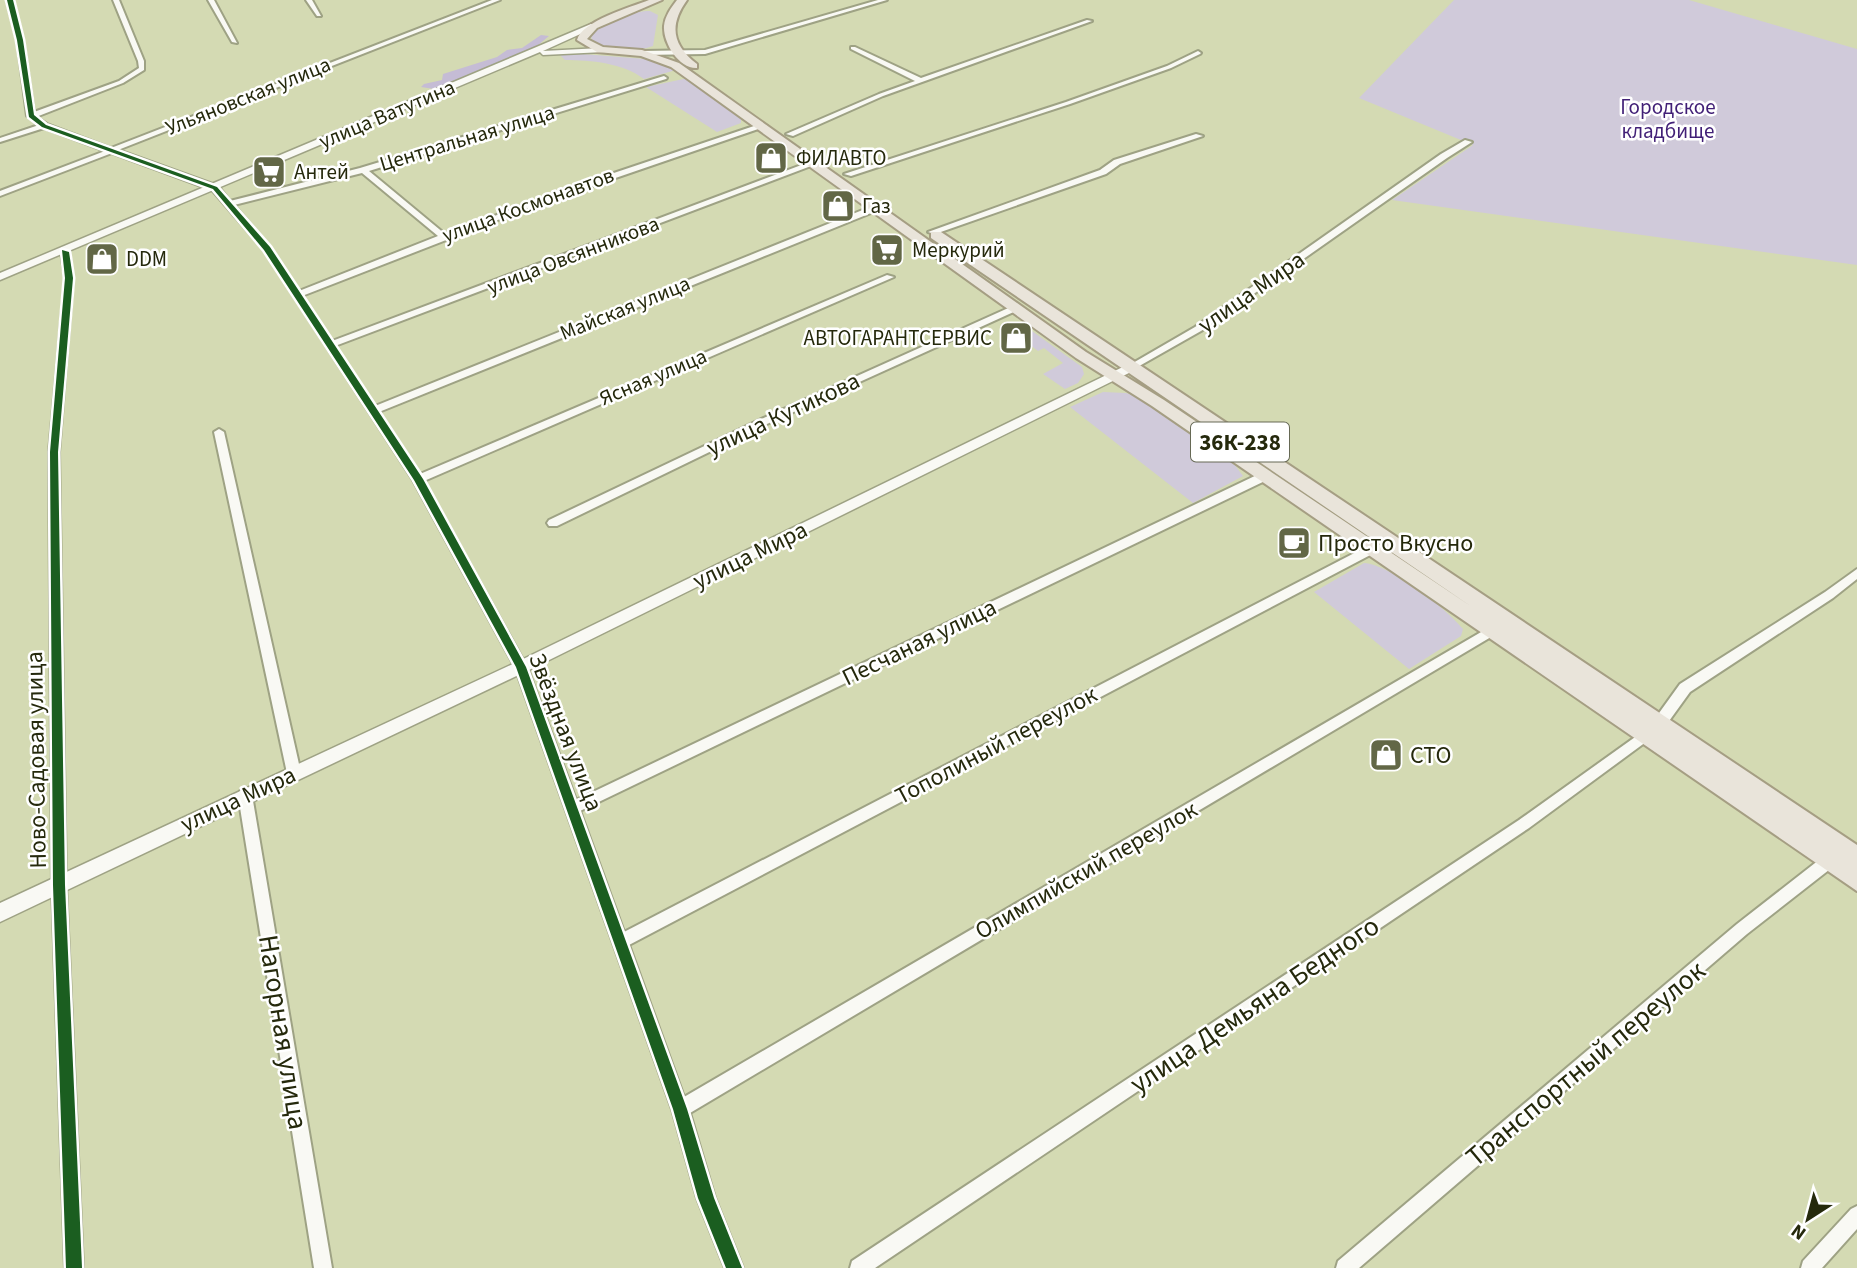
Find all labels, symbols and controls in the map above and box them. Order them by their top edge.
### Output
street label: Ульяновская улица [161,49,335,143]
street label: улица Ватутина [314,72,460,156]
park label: Городское кладбище [1620,92,1716,146]
street label: Центральная улица [376,97,558,179]
shop icon: ФИЛАВТО [752,139,790,177]
place label: ФИЛАВТО [796,143,886,173]
supermarket icon: Антей [250,153,288,191]
place label: Антей [294,157,349,187]
street label: улица Космонавтов [438,160,618,250]
shop icon: Газ [819,187,857,225]
place label: Газ [862,191,891,221]
street label: улица Овсянникова [483,208,663,302]
supermarket icon: Меркурий [868,231,906,269]
place label: Меркурий [912,235,1005,265]
shop icon: DDM [83,240,121,278]
street label: улица Мира [1191,243,1312,342]
place label: DDM [126,244,167,274]
street label: Майская улица [555,268,695,348]
shop icon: АВТОГАРАНТСЕРВИС [997,319,1035,357]
place label: АВТОГАРАНТСЕРВИС [804,323,992,353]
street label: Ясная улица [595,341,711,413]
street label: улица Кутикова [701,364,866,465]
road number: 36К-238 [1191,422,1289,462]
street label: улица Мира [687,513,814,598]
cafe icon: Просто Вкусно [1275,524,1313,562]
place label: Просто Вкусно [1318,526,1473,561]
street label: Песчаная улица [836,590,1002,695]
street label: Звёздная улица [519,648,612,816]
street label: Ново-Садовая улица [17,651,56,869]
street label: Тополиный переулок [889,677,1103,813]
shop icon: СТО [1367,736,1405,774]
place label: СТО [1410,738,1452,773]
street label: улица Мира [175,757,302,841]
street label: Олимпийский переулок [969,792,1204,948]
street label: улица Демьяна Бедного [1122,906,1387,1103]
street label: Нагорная улица [248,932,318,1132]
street label: Транспортный переулок [1457,951,1714,1176]
north arrow [1773,1184,1843,1254]
text: N [1786,1217,1812,1246]

